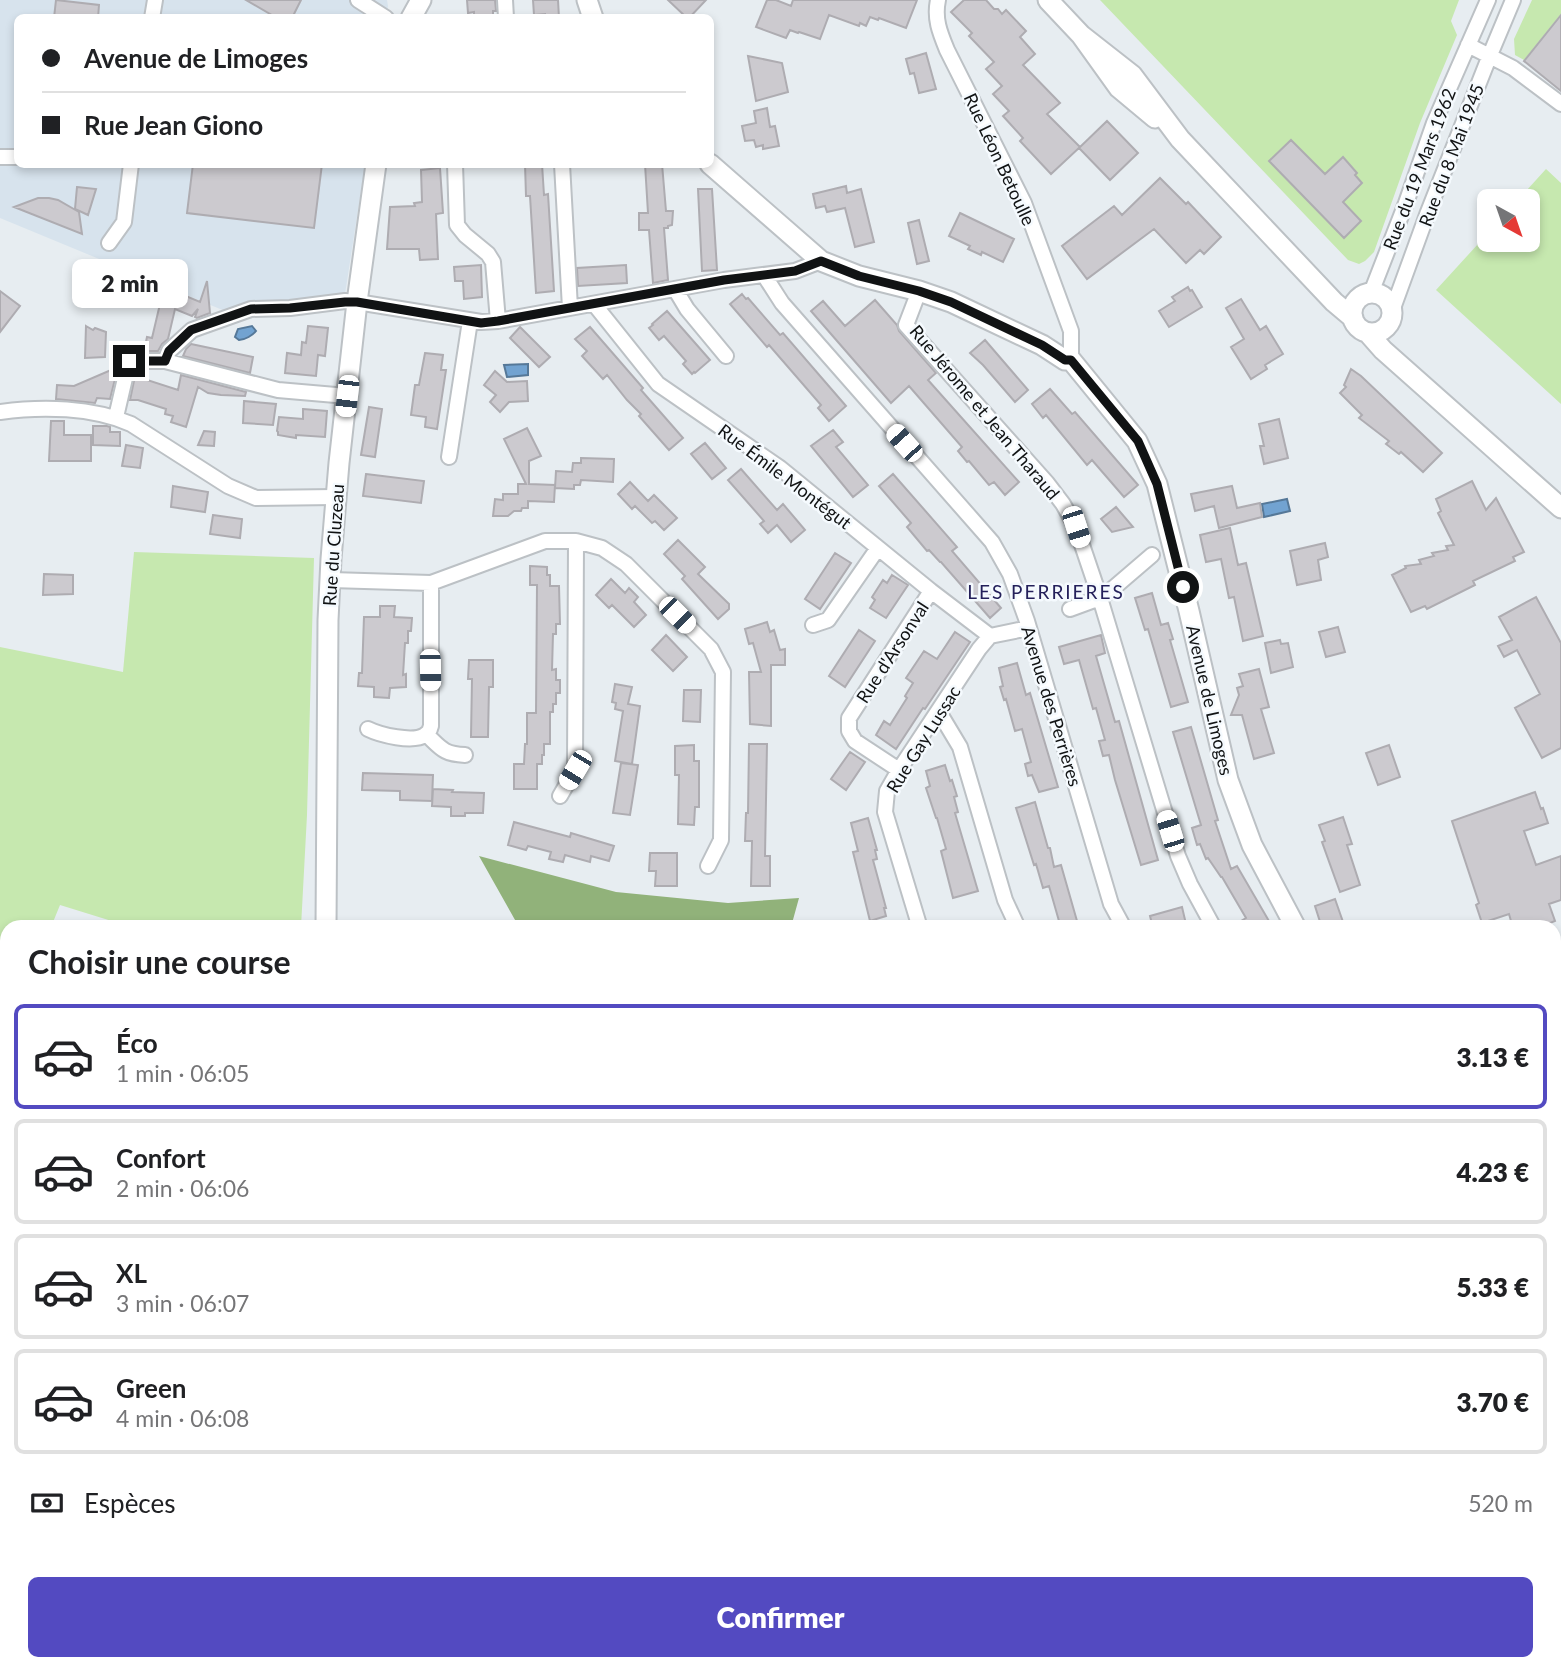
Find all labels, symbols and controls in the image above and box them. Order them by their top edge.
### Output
text: Avenue de Limoges [84,42,308,74]
street label: Rue du 8 Mai 1945 [1414,81,1488,229]
street label: Rue du 19 Mars 1962 [1378,85,1460,253]
street label: Rue Léon Betoulle [960,89,1040,229]
text: Rue Jean Giono [84,109,263,141]
north arrow [1477,189,1540,252]
map controls [1477,189,1540,252]
callout: 2 min [71,260,187,308]
text: 2 min [101,269,159,297]
street label: Rue Jérome et Jean Tharaud [905,320,1065,504]
route end [113,345,145,377]
car [335,374,360,418]
street label: Rue Émile Montégut [714,419,856,534]
car [883,420,926,466]
street label: Rue du Cluzeau [318,483,348,607]
car [1060,504,1093,550]
route start [1167,571,1199,603]
district label: LES PERRIERES [967,580,1125,603]
car [655,593,700,637]
street label: Rue d'Arsonval [851,597,933,707]
street label: Avenue des Perrières [1017,623,1087,789]
street label: Avenue de Limoges [1182,623,1238,777]
car [420,649,441,691]
street label: Rue Gay Lussac [881,681,965,797]
car [556,747,595,793]
car [1154,808,1187,854]
text: Choisir une course [28,942,291,981]
icon: car [32,1025,95,1088]
text: Éco [116,1027,158,1059]
text: 3.13 € [1456,1041,1529,1073]
text: 1 min · 06:05 [116,1059,249,1087]
icon: car [32,1140,95,1203]
text: Confort [116,1142,206,1174]
text: 4.23 € [1456,1156,1529,1188]
text: 2 min · 06:06 [116,1174,249,1202]
icon: car [32,1255,95,1318]
text: XL [116,1257,147,1289]
text: 5.33 € [1456,1271,1529,1303]
text: 3 min · 06:07 [116,1289,249,1317]
icon: car [32,1370,95,1433]
text: Green [116,1372,186,1404]
text: 3.70 € [1456,1386,1529,1418]
text: 4 min · 06:08 [116,1404,249,1432]
icon: cash [28,1484,66,1522]
text: Espèces [84,1487,176,1519]
text: 520 m [1468,1489,1533,1517]
button: Confirmer [28,1577,1533,1657]

